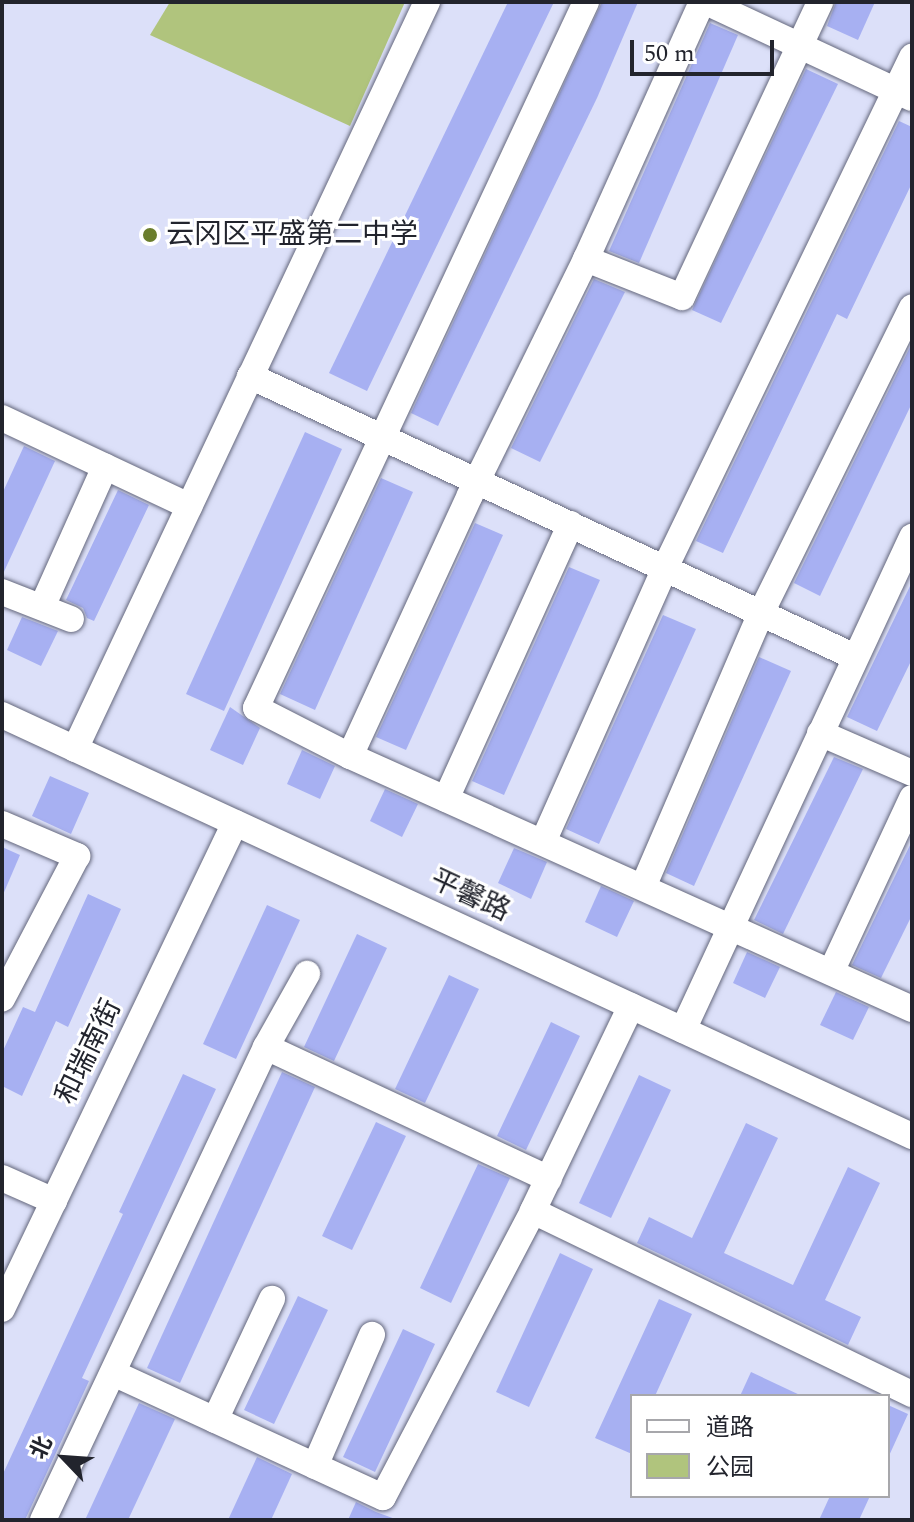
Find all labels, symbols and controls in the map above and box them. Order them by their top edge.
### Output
scale bar [634,24,778,74]
text: 50 m [644,36,695,72]
place label: 云冈区平盛第二中学 [166,218,418,252]
marker: 云冈区平盛第二中学 [141,226,159,244]
street label: 平馨路 [425,863,515,929]
street label: 和瑞南街 [49,994,129,1110]
legend [630,1394,890,1498]
text: 道路 [706,1410,754,1446]
north arrow [24,1418,104,1498]
text: 北 [22,1431,61,1465]
text: 公园 [706,1450,754,1486]

